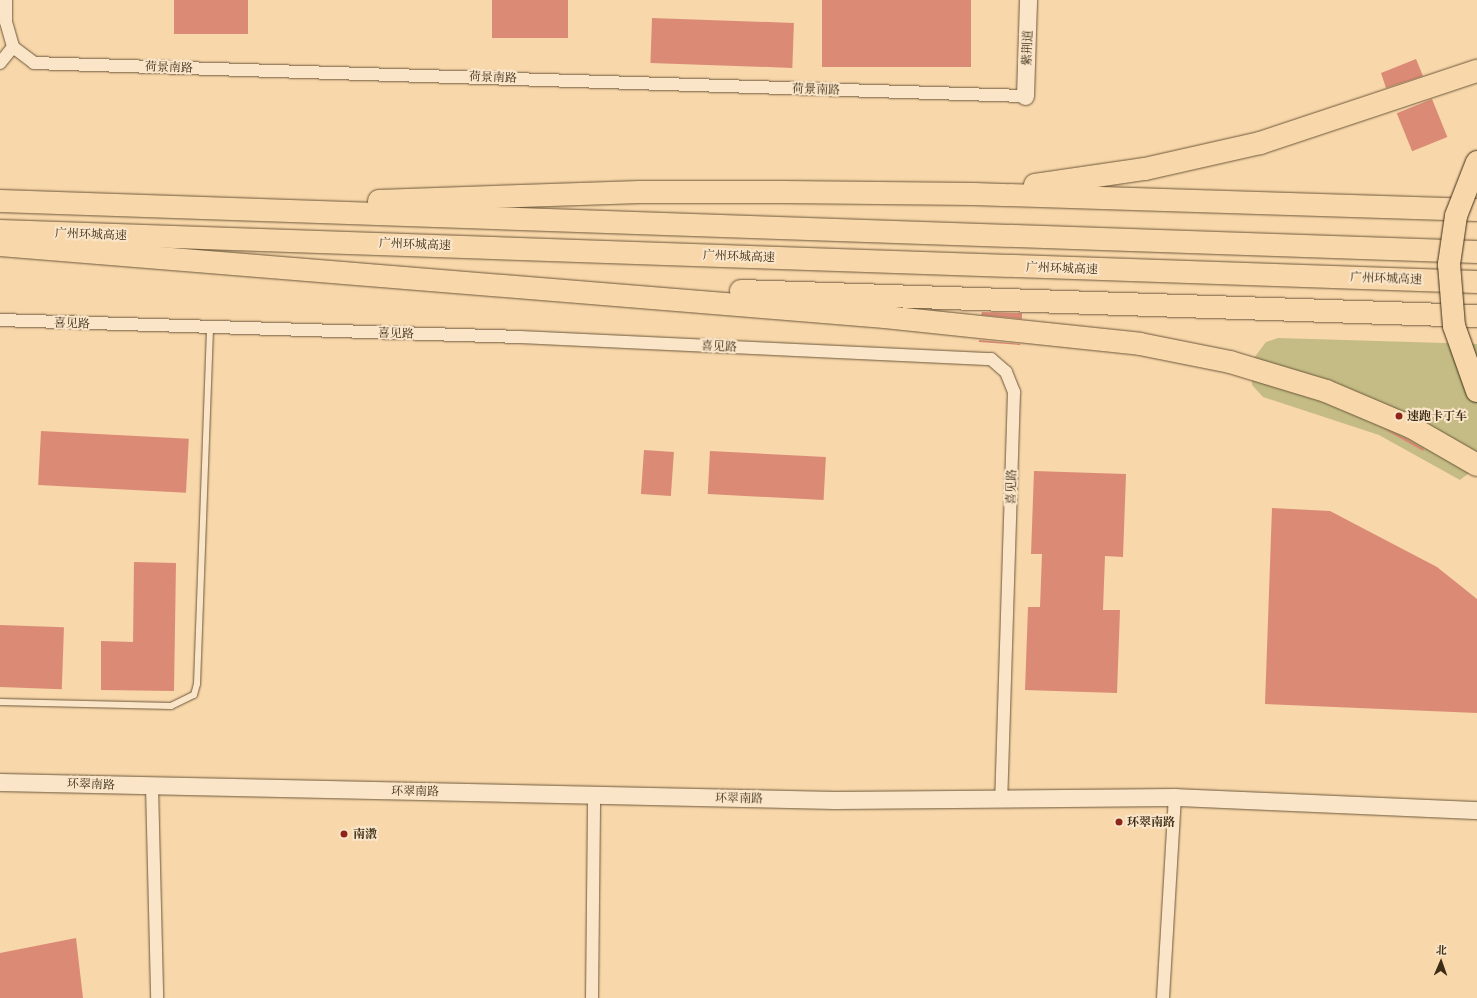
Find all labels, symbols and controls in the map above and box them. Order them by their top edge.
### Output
street label: 紫荆道 [1019,30,1035,66]
street label: 荷景南路 [145,59,193,75]
street label: 荷景南路 [469,69,517,85]
street label: 荷景南路 [792,81,840,97]
street label: 广州环城高速 [55,226,127,242]
street label: 广州环城高速 [379,236,451,252]
street label: 广州环城高速 [703,248,775,264]
street label: 广州环城高速 [1026,260,1098,276]
street label: 广州环城高速 [1350,270,1422,286]
street label: 喜见路 [54,315,90,331]
street label: 喜见路 [378,325,414,341]
street label: 喜见路 [701,338,737,354]
place label: 速跑卡丁车 [1407,409,1467,423]
marker: 速跑卡丁车 [1394,411,1404,421]
street label: 喜见路 [1003,469,1019,505]
street label: 环翠南路 [67,776,115,792]
street label: 环翠南路 [391,783,439,799]
street label: 环翠南路 [715,790,763,806]
place label: 环翠南路 [1127,815,1175,829]
marker: 环翠南路 [1114,817,1124,827]
place label: 南漖 [353,827,377,841]
marker: 南漖 [338,828,350,840]
north arrow [1421,942,1461,982]
text: 北 [1436,943,1447,957]

